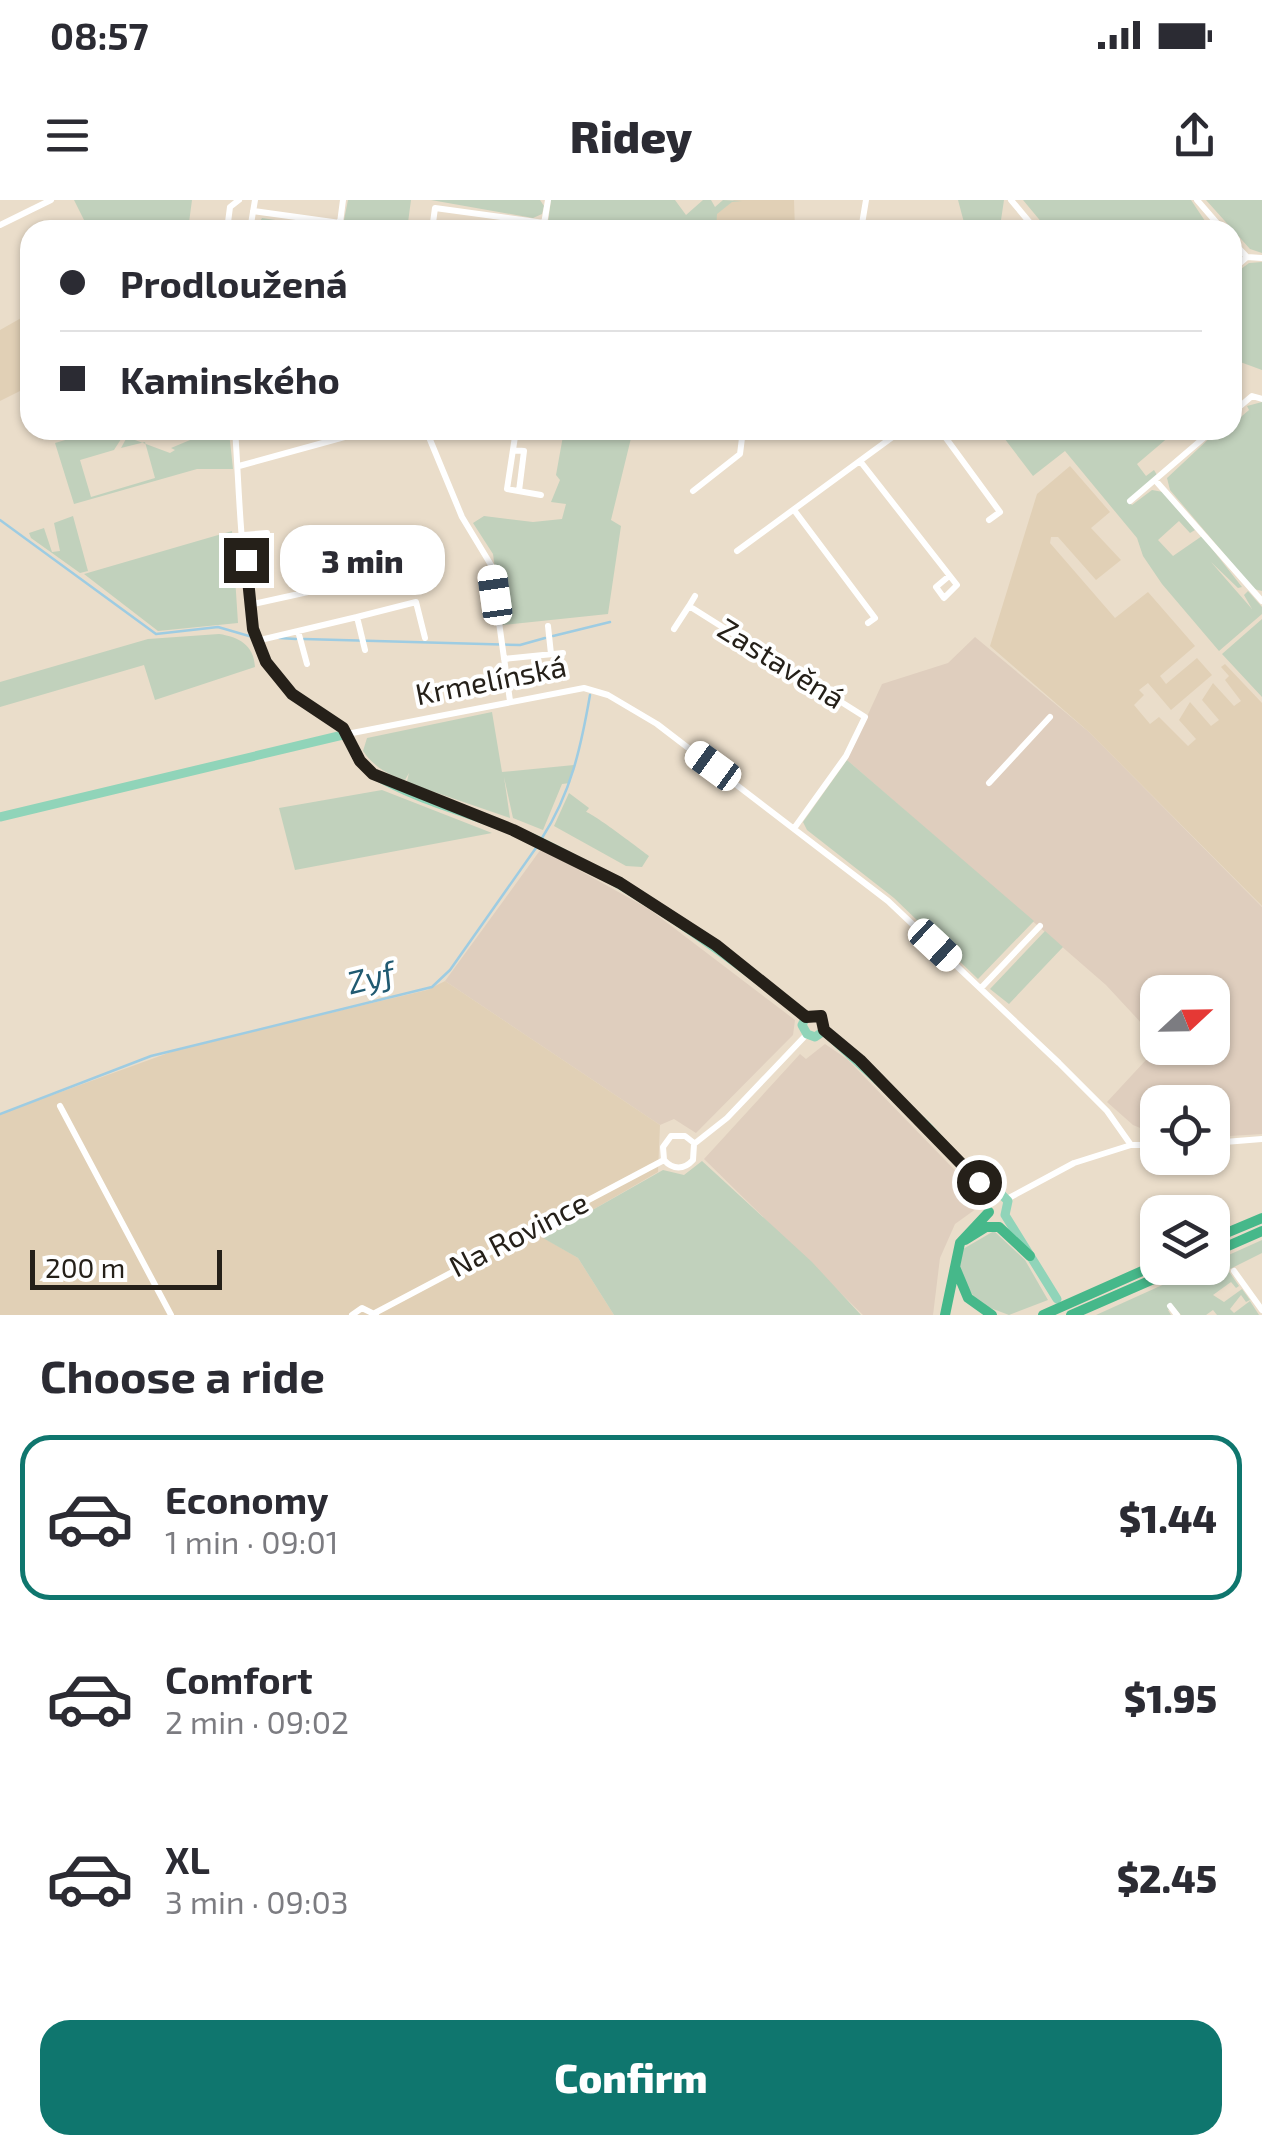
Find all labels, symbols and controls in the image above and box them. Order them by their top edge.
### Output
text: 08:57 [50,12,148,58]
icon: menu [40,108,95,163]
text: Ridey [570,108,692,162]
icon: share [1167,108,1222,163]
text: Prodloužená [120,260,348,306]
text: Kaminského [120,356,340,402]
callout: 3 min [281,525,446,595]
route end [224,538,269,583]
text: 3 min [321,541,404,579]
car [476,563,514,627]
street label: Zastavěná [712,609,852,715]
street label: Krmelínská [412,647,569,711]
car [680,736,746,796]
car [903,914,967,976]
water label: Zyf [343,951,401,1001]
north arrow [1140,975,1230,1065]
map controls [1140,975,1230,1285]
button: locate [1140,1085,1230,1175]
route start [957,1160,1002,1205]
street label: Na Rovince [443,1183,593,1284]
button: layers [1140,1195,1230,1285]
scale bar [30,1245,222,1290]
text: 200 m [45,1250,125,1284]
text: Choose a ride [40,1348,325,1402]
icon: car [45,1473,135,1563]
text: Economy [165,1476,329,1522]
text: $1.44 [1119,1495,1217,1541]
text: 1 min · 09:01 [165,1522,338,1560]
icon: car [45,1653,135,1743]
text: Comfort [165,1656,313,1702]
text: $1.95 [1124,1675,1217,1721]
text: 2 min · 09:02 [165,1702,349,1740]
icon: car [45,1833,135,1923]
text: XL [165,1836,210,1882]
text: $2.45 [1117,1855,1217,1901]
text: 3 min · 09:03 [165,1882,349,1920]
button: Confirm [40,2020,1222,2135]

